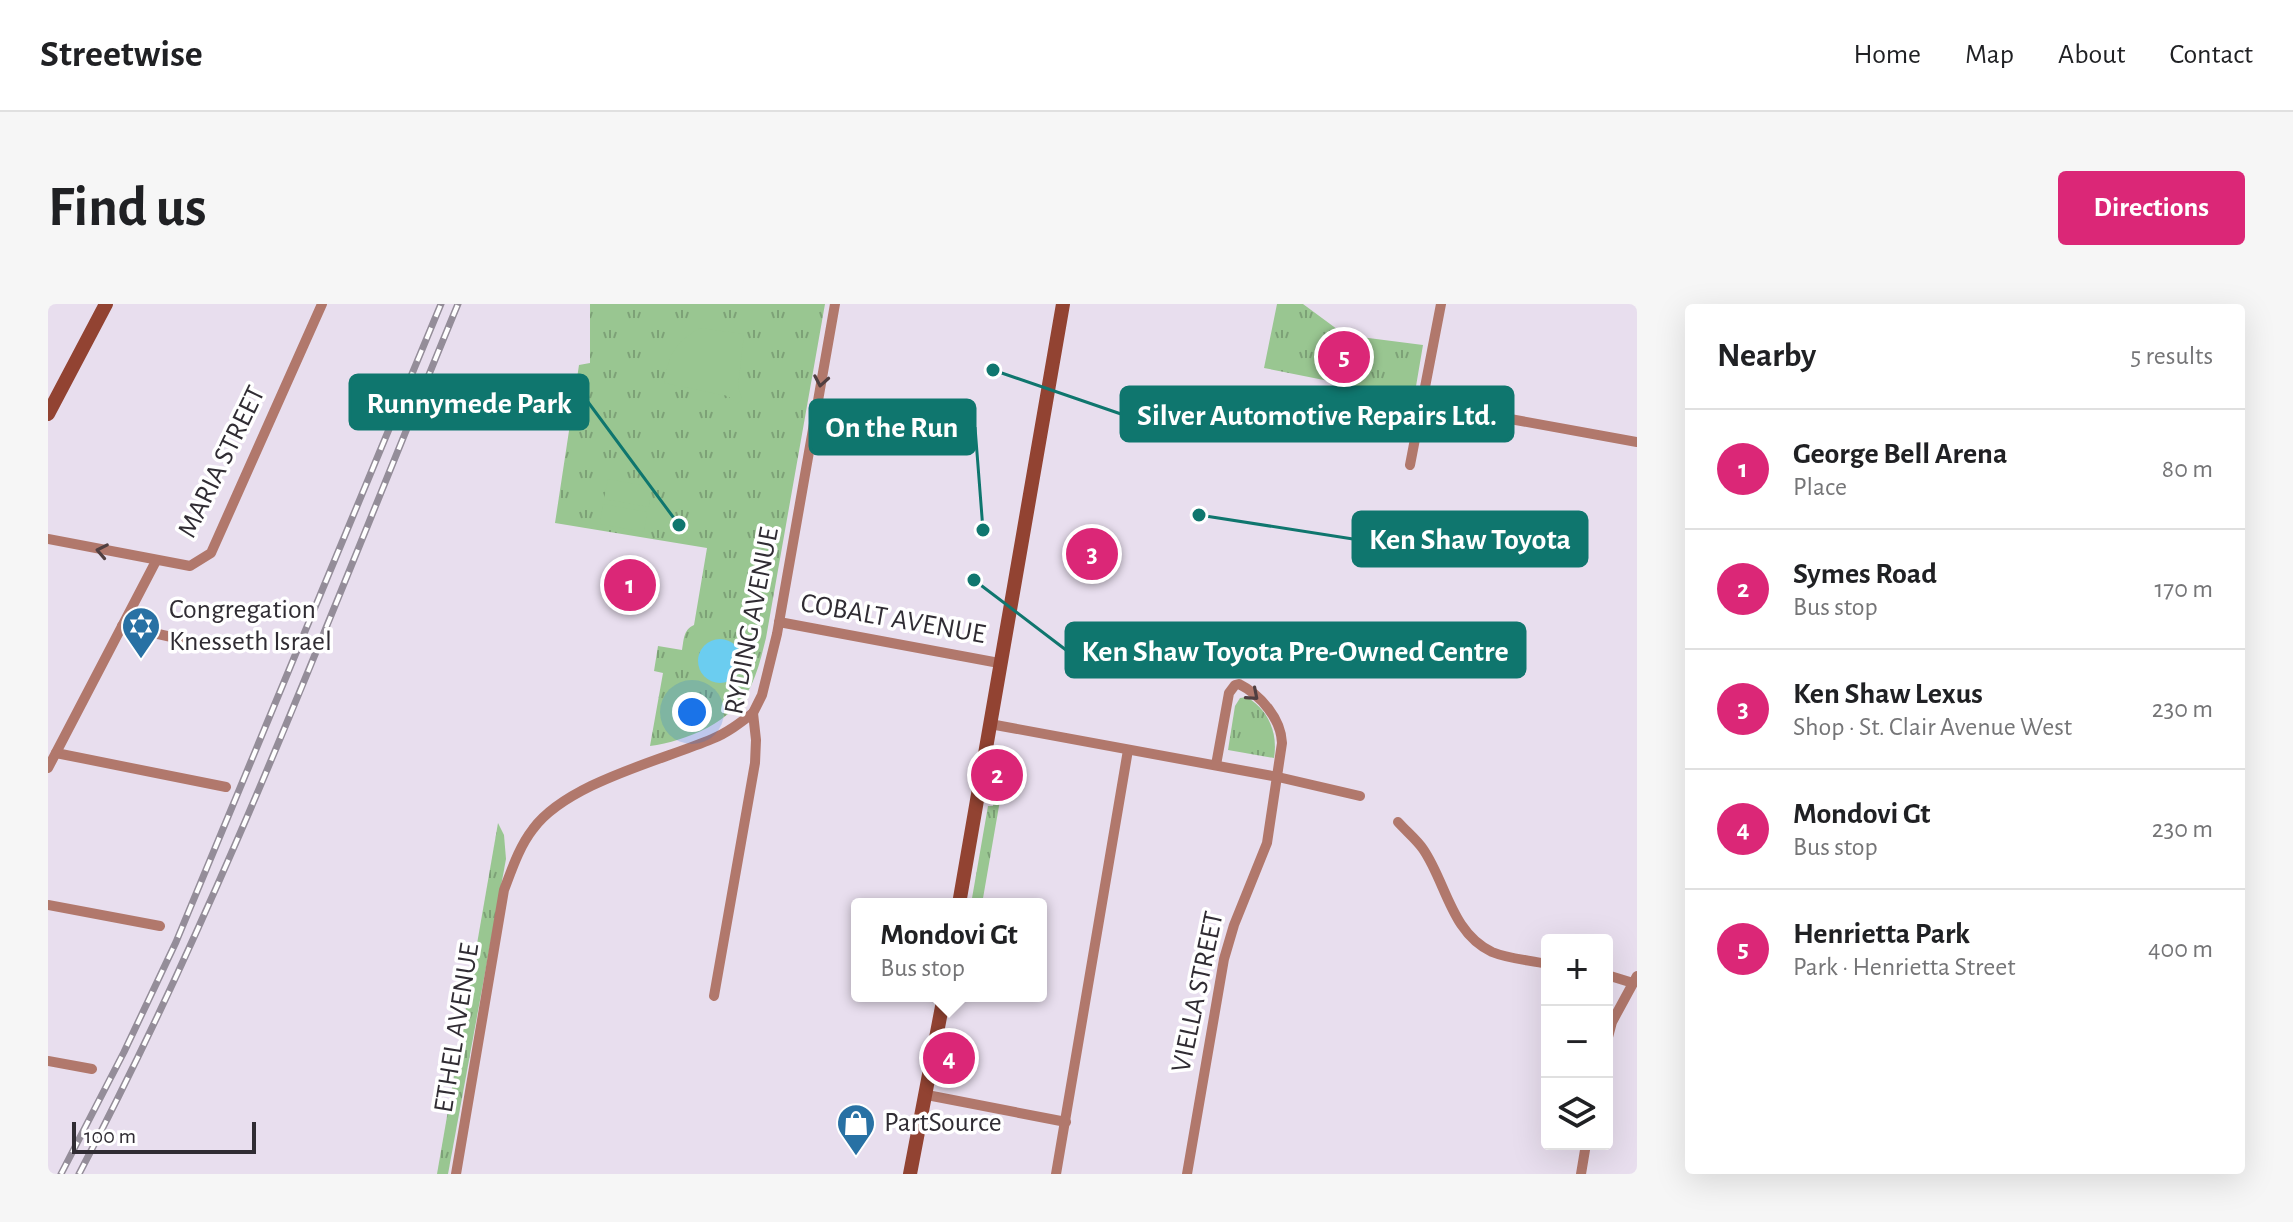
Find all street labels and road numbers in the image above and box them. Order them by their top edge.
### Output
street label: MARIA STREET [173,382,271,542]
street label: RYDING AVENUE [720,525,784,717]
street label: COBALT AVENUE [798,589,988,649]
street label: VIELLA STREET [1167,909,1229,1075]
street label: ETHEL AVENUE [430,941,484,1115]

